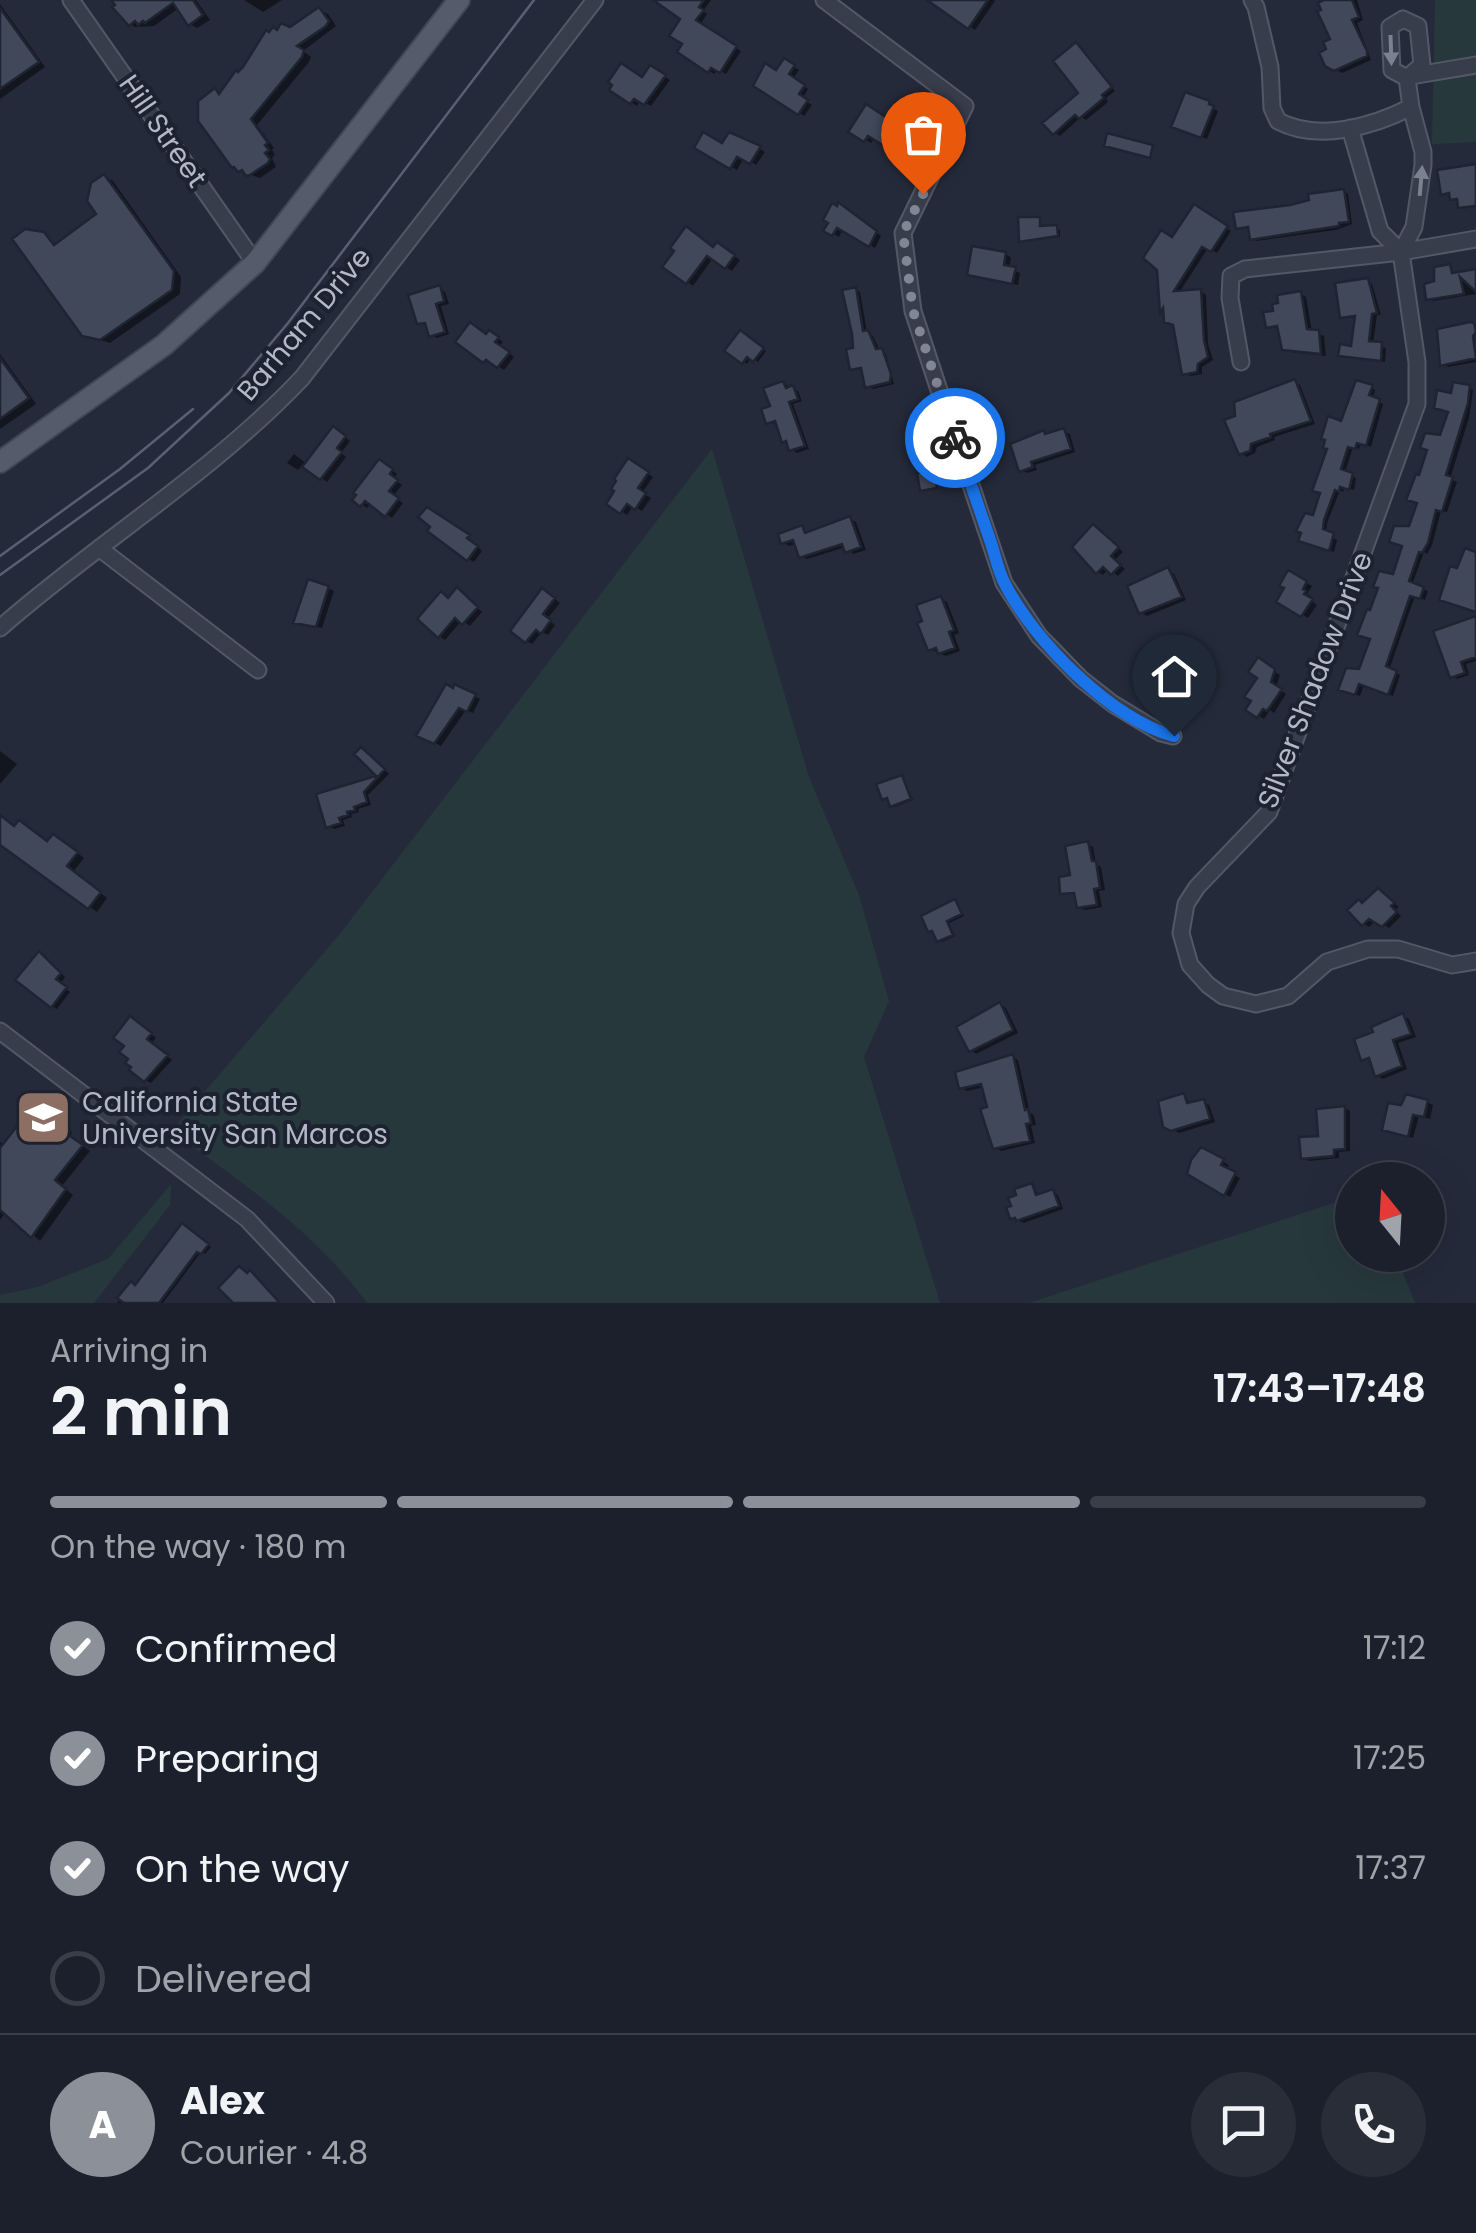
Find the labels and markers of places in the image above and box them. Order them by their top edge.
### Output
pin [881,92,966,195]
pin [1132,634,1217,737]
place label: California State University San Marcos [82,1083,388,1154]
school or university icon: California State University San Marcos [13,1088,73,1148]

